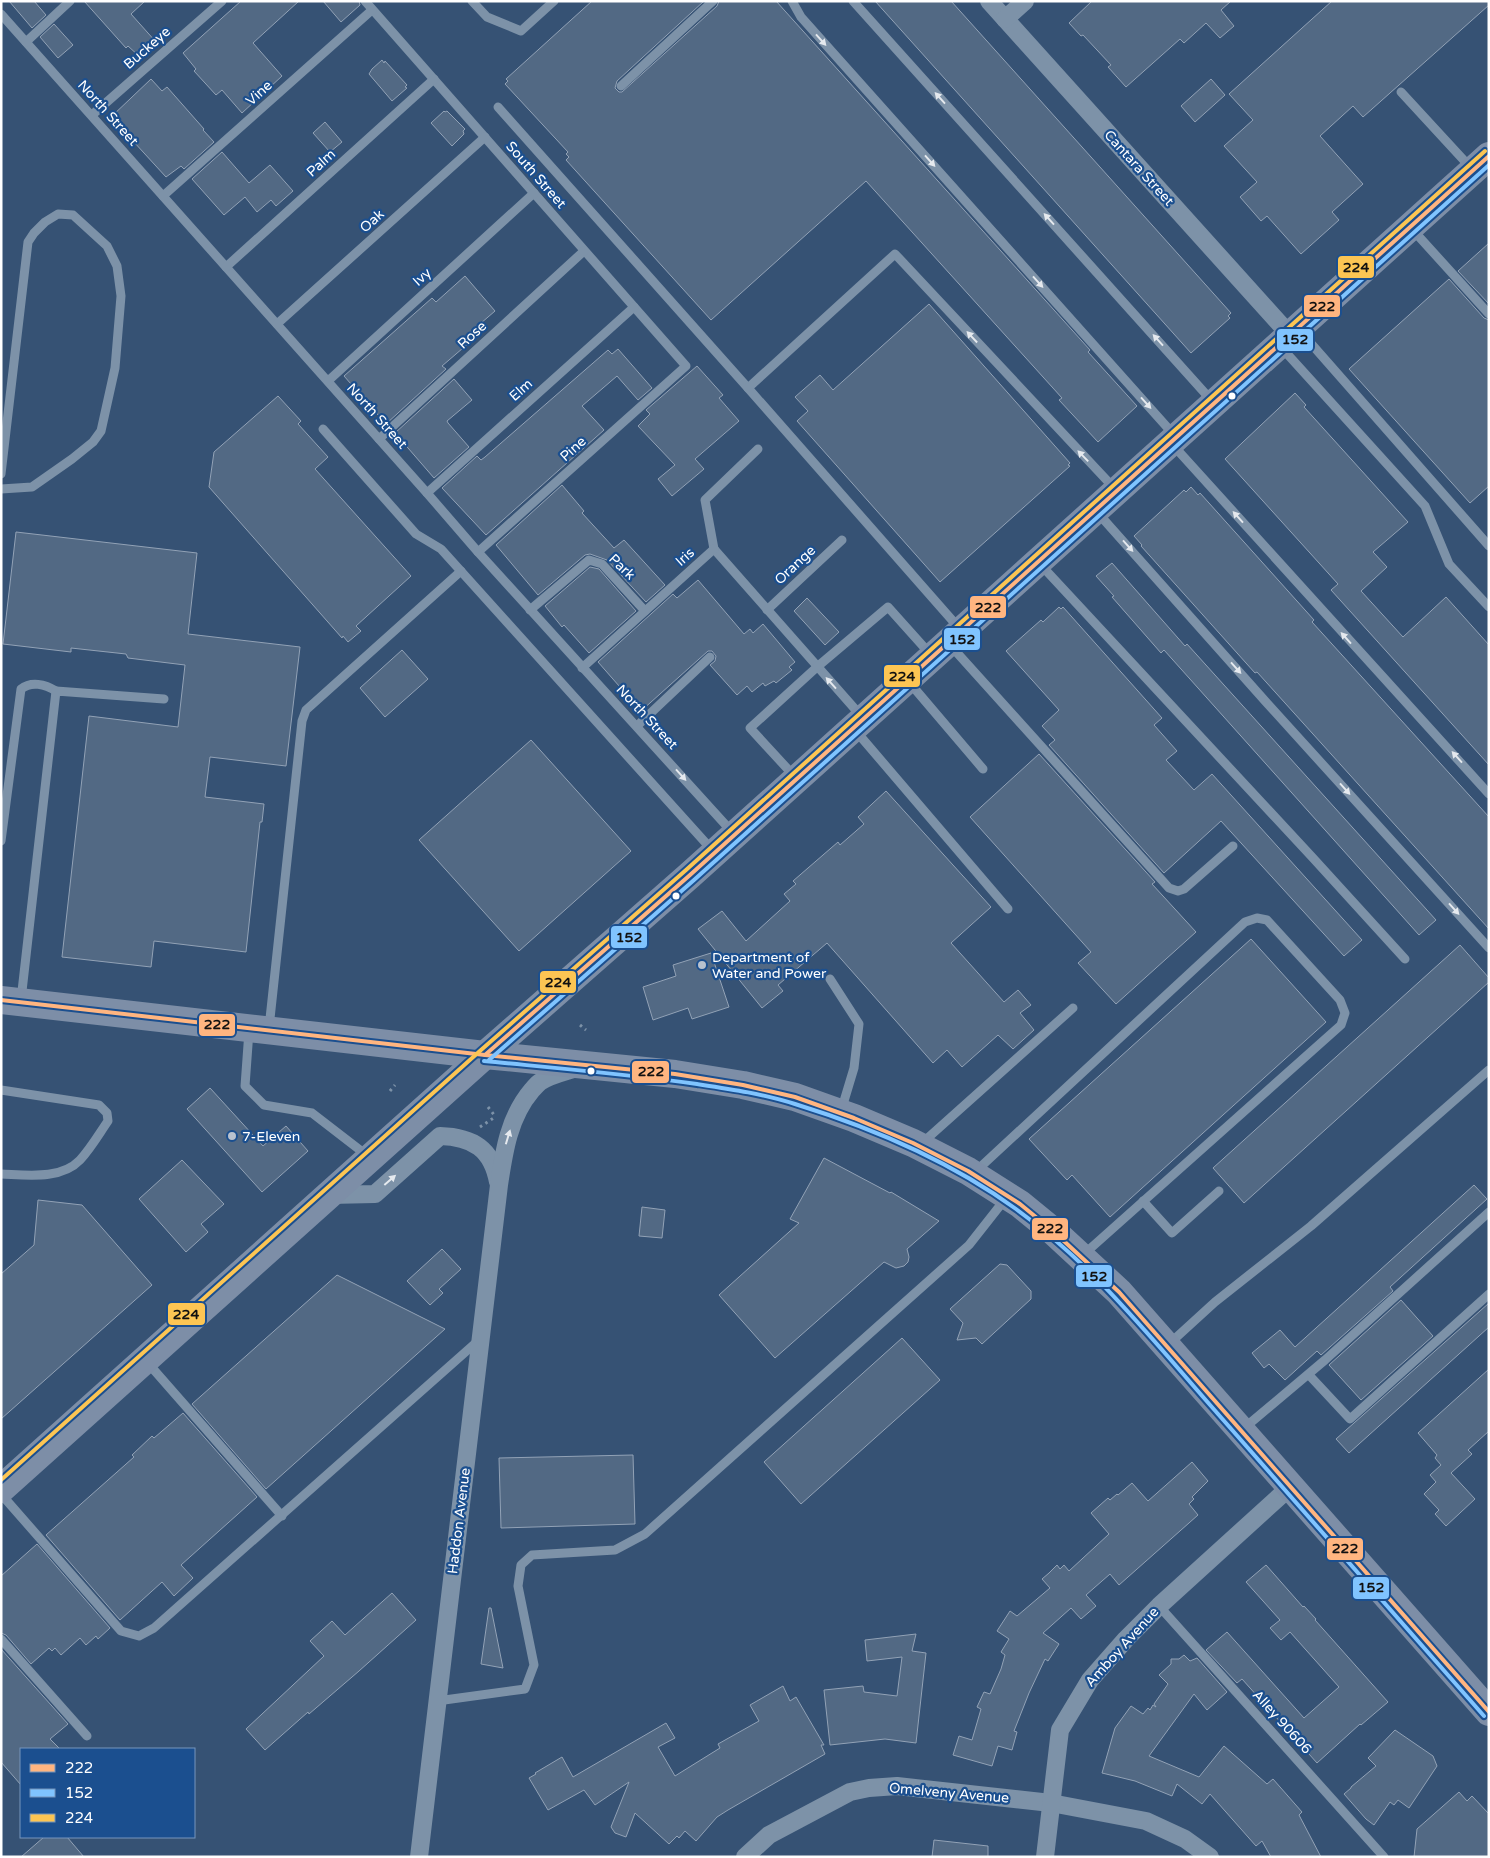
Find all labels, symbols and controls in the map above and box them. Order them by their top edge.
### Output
street label: Buckeye [120,23,174,73]
one-way arrow [816,33,827,46]
street label: North Street [74,77,142,150]
street label: Vine [242,77,276,109]
one-way arrow [935,92,946,105]
street label: Cantara Street [1101,127,1178,210]
street label: South Street [502,138,570,212]
street label: Palm [303,146,339,180]
one-way arrow [924,154,936,166]
street label: Oak [356,205,388,236]
one-way arrow [1043,214,1055,226]
line badge: 224 [1337,255,1375,279]
text: 224 [1343,259,1369,276]
street label: Ivy [409,264,435,290]
one-way arrow [1032,275,1044,287]
line badge: 222 [1303,294,1341,318]
text: 222 [1309,298,1335,315]
street label: Rose [454,317,490,353]
line badge: 152 [1276,328,1314,352]
one-way arrow [966,331,978,343]
text: 152 [1282,331,1308,348]
one-way arrow [1152,334,1163,347]
street label: Elm [506,375,536,405]
street label: North Street [343,380,411,453]
unlabelled marker [1227,391,1237,401]
one-way arrow [1141,397,1152,410]
street label: Pine [556,433,590,465]
one-way arrow [1077,450,1089,462]
one-way arrow [1232,512,1244,524]
one-way arrow [1122,540,1134,552]
street label: Orange [771,542,819,588]
street label: Iris [672,544,698,570]
street label: Park [605,550,639,584]
line badge: 222 [969,595,1007,619]
text: 222 [975,599,1001,616]
line badge: 152 [943,627,981,651]
text: 152 [949,631,975,648]
one-way arrow [1340,633,1352,645]
one-way arrow [1230,661,1242,673]
line badge: 224 [883,664,921,688]
text: 224 [889,668,915,685]
one-way arrow [826,676,837,689]
street label: North Street [613,681,682,753]
one-way arrow [1451,751,1462,764]
one-way arrow [676,769,687,782]
one-way arrow [1339,782,1350,795]
unlabelled marker [671,891,681,901]
one-way arrow [1448,903,1460,915]
line badge: 152 [610,925,648,949]
text: 152 [616,929,642,946]
place label: Department of Water and Power [712,949,827,982]
marker: Department of Water and Power [696,959,708,971]
line badge: 224 [539,970,577,994]
text: 224 [545,974,571,991]
line badge: 222 [198,1013,236,1037]
text: 222 [204,1016,230,1033]
line badge: 222 [631,1060,670,1084]
text: 222 [638,1063,664,1080]
unlabelled marker [586,1066,596,1076]
place label: 7-Eleven [242,1128,300,1145]
one-way arrow [504,1129,512,1144]
marker: 7-Eleven [226,1130,238,1142]
one-way arrow [384,1174,396,1186]
line badge: 222 [1031,1217,1069,1241]
text: 222 [1037,1220,1063,1237]
line badge: 152 [1075,1264,1113,1288]
text: 152 [1081,1268,1107,1285]
line badge: 224 [167,1302,206,1326]
text: 224 [173,1306,199,1323]
street label: Haddon Avenue [444,1467,474,1575]
line badge: 222 [1326,1537,1364,1561]
text: 222 [1332,1540,1358,1557]
line badge: 152 [1352,1576,1390,1600]
text: 152 [1358,1579,1384,1596]
street label: Amboy Avenue [1082,1603,1162,1690]
street label: Alley 90606 [1249,1686,1315,1758]
legend [20,1748,195,1838]
text: 222 [65,1759,93,1777]
street label: Omelveny Avenue [888,1779,1010,1807]
text: 152 [65,1784,93,1802]
text: 224 [65,1809,93,1827]

